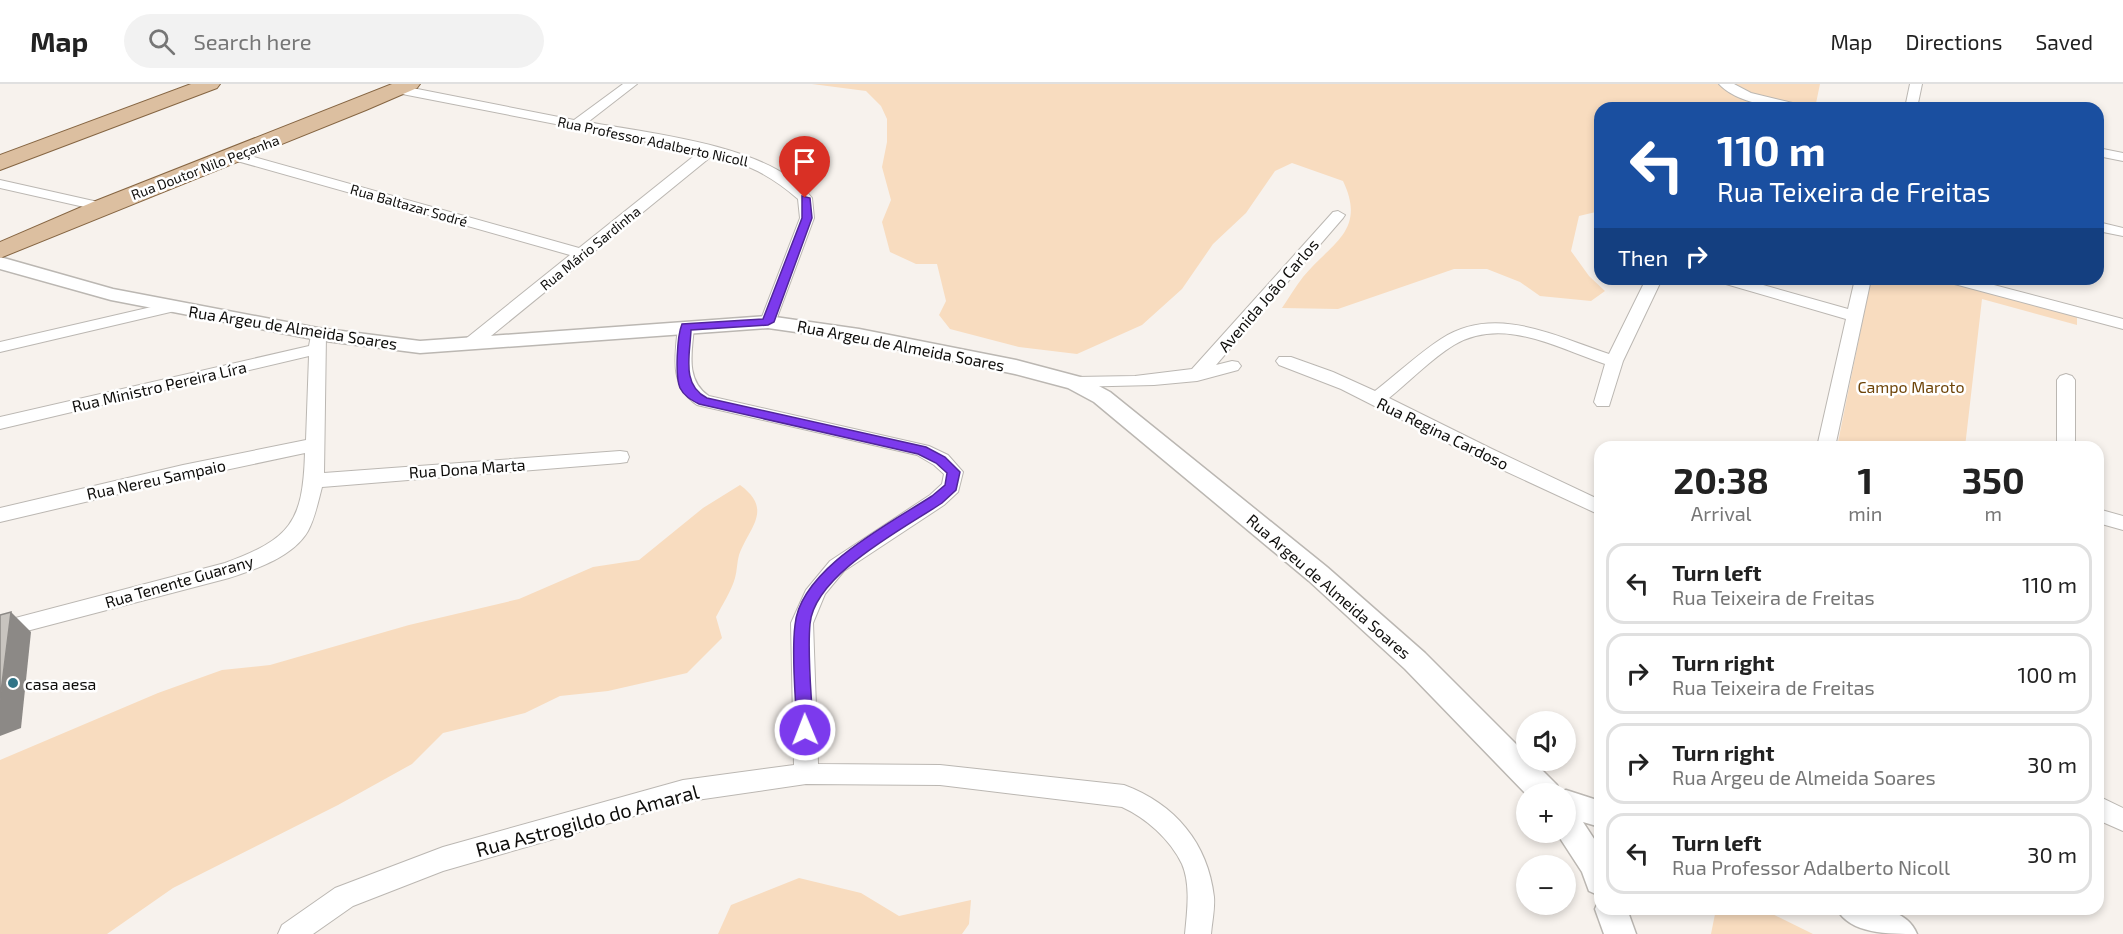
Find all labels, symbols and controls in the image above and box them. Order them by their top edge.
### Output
search box [124,14,544,68]
text: Map [30,24,88,58]
icon: search [145,25,178,58]
text: Search here [193,28,312,54]
text: Map [1830,29,1873,54]
text: Directions [1906,29,2002,54]
text: Saved [2035,29,2093,54]
street label: Rua Professor Adalberto Nicoll [556,112,751,170]
text: 110 m [1717,124,1826,174]
icon: left [1618,126,1696,204]
street label: Rua Doutor Nilo Peçanha [129,131,282,204]
pin [779,136,830,198]
icon: arrive [788,145,821,178]
text: Rua Teixeira de Freitas [1717,175,1991,207]
street label: Rua Baltazar Sodré [349,180,469,230]
street label: Rua Mário Sardinha [536,202,644,294]
street label: Avenida João Carlos [1214,235,1322,355]
icon: right [1680,240,1713,273]
text: Then [1618,244,1668,270]
street label: Rua Argeu de Almeida Soares [187,301,399,353]
street label: Rua Argeu de Almeida Soares [796,316,1006,374]
street label: Rua Ministro Pereira Líra [70,357,248,415]
park label: Campo Maroto [1857,377,1965,396]
street label: Rua Regina Cardoso [1374,393,1512,473]
street label: Rua Dona Marta [408,454,526,482]
street label: Rua Nereu Sampaio [85,455,227,503]
text: 20:38 [1673,458,1769,501]
text: 1 [1858,458,1873,501]
text: 350 [1962,458,2025,501]
text: Arrival [1691,501,1752,525]
text: min [1848,501,1882,525]
text: m [1984,501,2002,525]
street label: Rua Argeu de Almeida Soares [1243,510,1415,662]
street label: Rua Tenente Guarany [103,551,256,611]
text: Turn left [1672,559,1761,585]
icon: left [1621,567,1654,600]
text: 110 m [2022,571,2077,597]
text: Rua Teixeira de Freitas [1672,585,1875,609]
text: Turn right [1672,649,1774,675]
icon: right [1621,657,1654,690]
text: 100 m [2018,661,2077,687]
place label: casa aesa [25,674,96,693]
text: Rua Teixeira de Freitas [1672,675,1875,699]
marker: casa aesa [6,676,20,690]
position arrow [773,698,837,762]
map controls [1516,711,1576,915]
button: sound [1516,711,1576,771]
text: Turn right [1672,739,1774,765]
icon: right [1621,747,1654,780]
text: 30 m [2027,751,2077,777]
text: Rua Argeu de Almeida Soares [1672,765,1936,789]
street label: Rua Astrogildo do Amaral [473,779,701,861]
button: + [1516,783,1576,843]
text: Turn left [1672,829,1761,855]
icon: left [1621,837,1654,870]
text: 30 m [2027,841,2077,867]
button: − [1516,855,1576,915]
text: Rua Professor Adalberto Nicoll [1672,855,1950,879]

